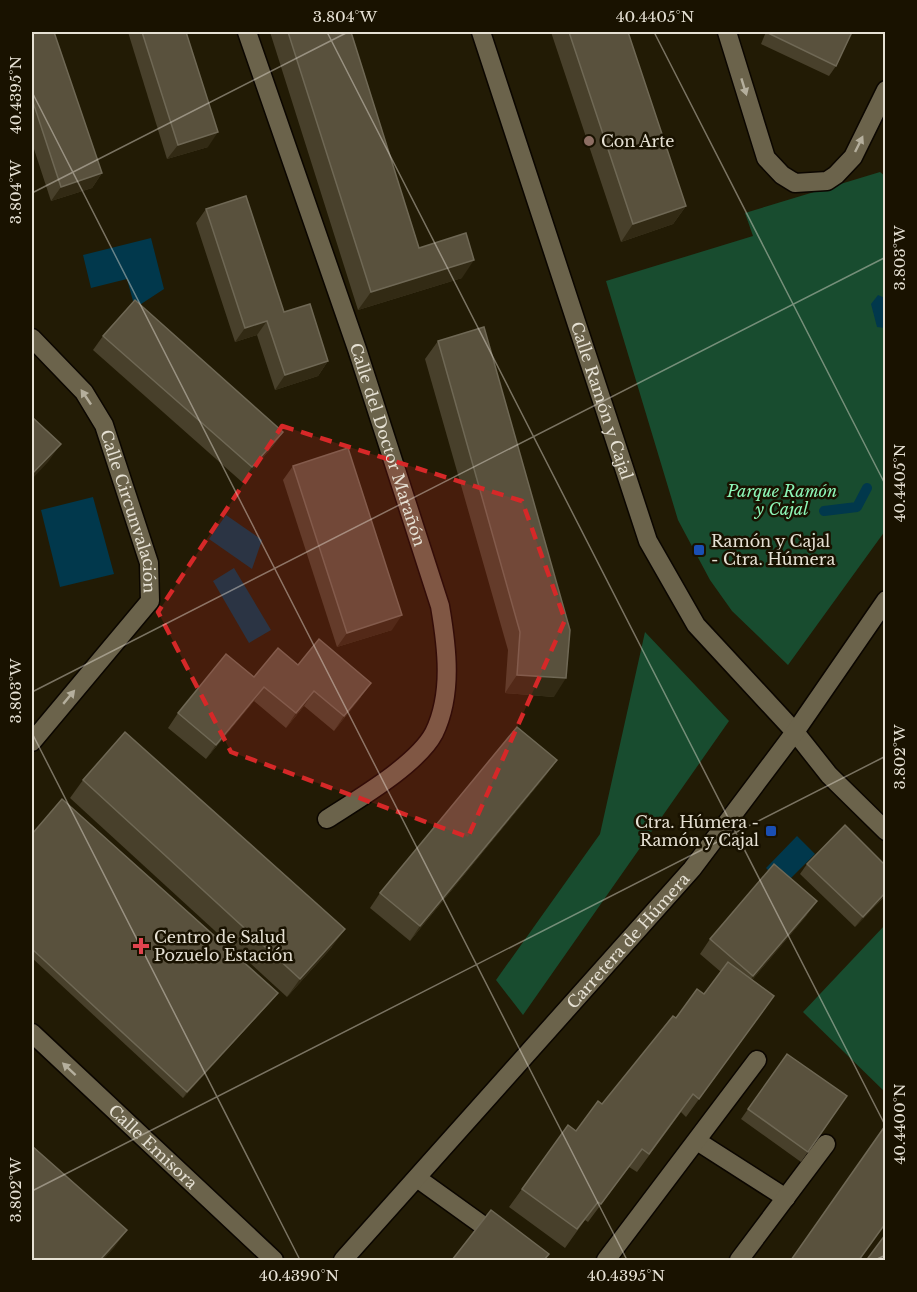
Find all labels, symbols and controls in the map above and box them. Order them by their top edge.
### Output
text: 3.804°W [313,7,378,26]
text: 40.4405°N [616,7,694,26]
text: 40.4395°N [6,56,25,134]
one-way arrow [740,79,749,97]
place label: Con Arte [601,131,674,151]
marker: Con Arte [582,134,596,148]
one-way arrow [854,136,864,153]
text: 3.804°W [6,159,25,224]
text: 3.803°W [890,225,909,291]
street label: Calle Ramón y Cajal [567,319,637,482]
street label: Calle del Doctor Marañón [346,340,430,549]
one-way arrow [81,389,92,405]
street label: Calle Circunvalación [96,427,160,593]
text: 40.4405°N [890,444,909,522]
park label: Parque Ramón y Cajal [726,481,837,519]
place label: Ramón y Cajal - Ctra. Húmera [711,531,835,569]
marker: Ramón y Cajal - Ctra. Húmera [692,543,706,557]
text: 3.803°W [6,658,25,724]
one-way arrow [62,690,75,705]
text: 3.802°W [890,724,909,790]
place label: Ctra. Húmera - Ramón y Cajal [635,812,759,850]
marker: Ctra. Húmera - Ramón y Cajal [764,824,778,838]
street label: Carretera de Húmera [562,869,694,1013]
place label: Centro de Salud Pozuelo Estación [154,927,293,965]
marker: Centro de Salud Pozuelo Estación [132,937,150,955]
one-way arrow [63,1062,77,1076]
text: 40.4400°N [890,1084,909,1164]
street label: Calle Emisora [105,1100,202,1193]
text: 3.802°W [6,1157,25,1223]
text: 40.4390°N [259,1266,339,1285]
text: 40.4395°N [587,1266,665,1285]

